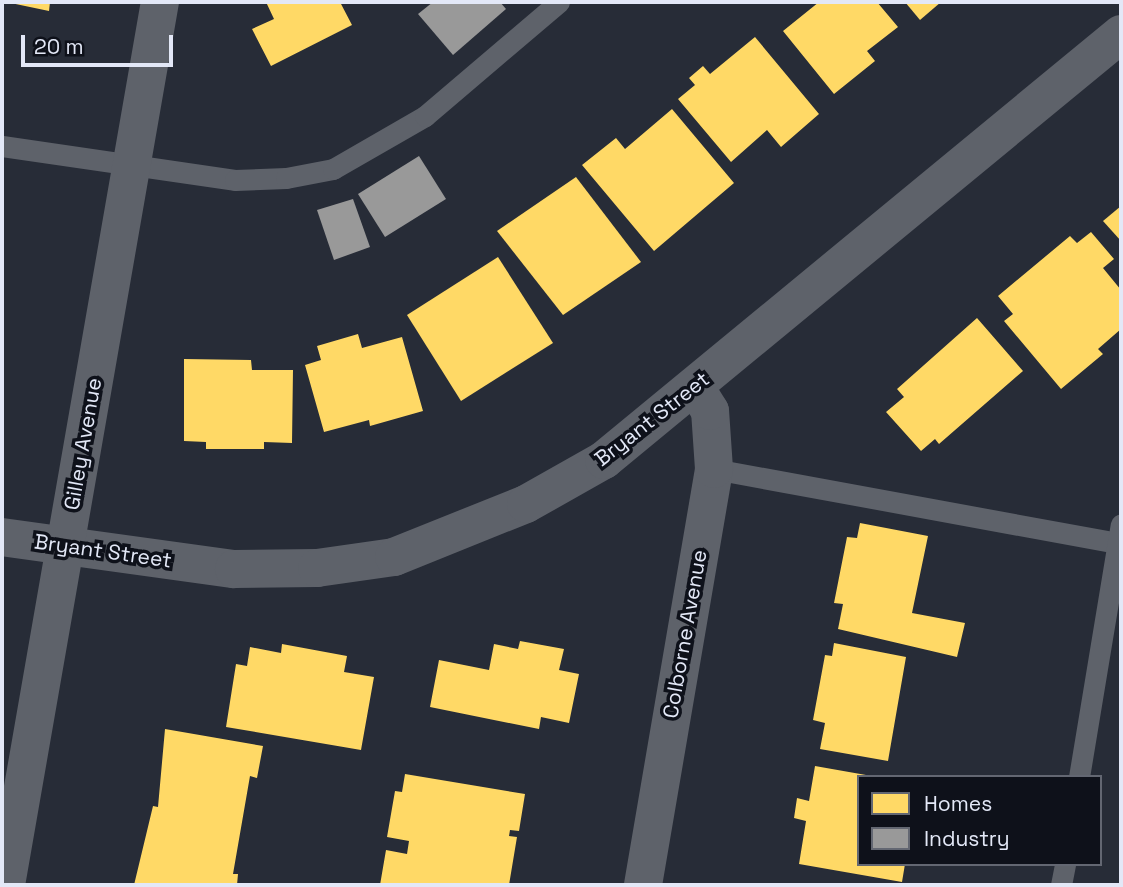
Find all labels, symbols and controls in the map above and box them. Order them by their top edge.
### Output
scale bar [24,21,177,65]
text: 20 m [34,33,84,60]
street label: Bryant Street [590,366,714,472]
street label: Gilley Avenue [59,376,107,512]
street label: Bryant Street [33,529,173,573]
street label: Colborne Avenue [658,548,712,720]
legend [857,775,1102,866]
text: Homes [924,790,992,817]
text: Industry [924,825,1010,852]

